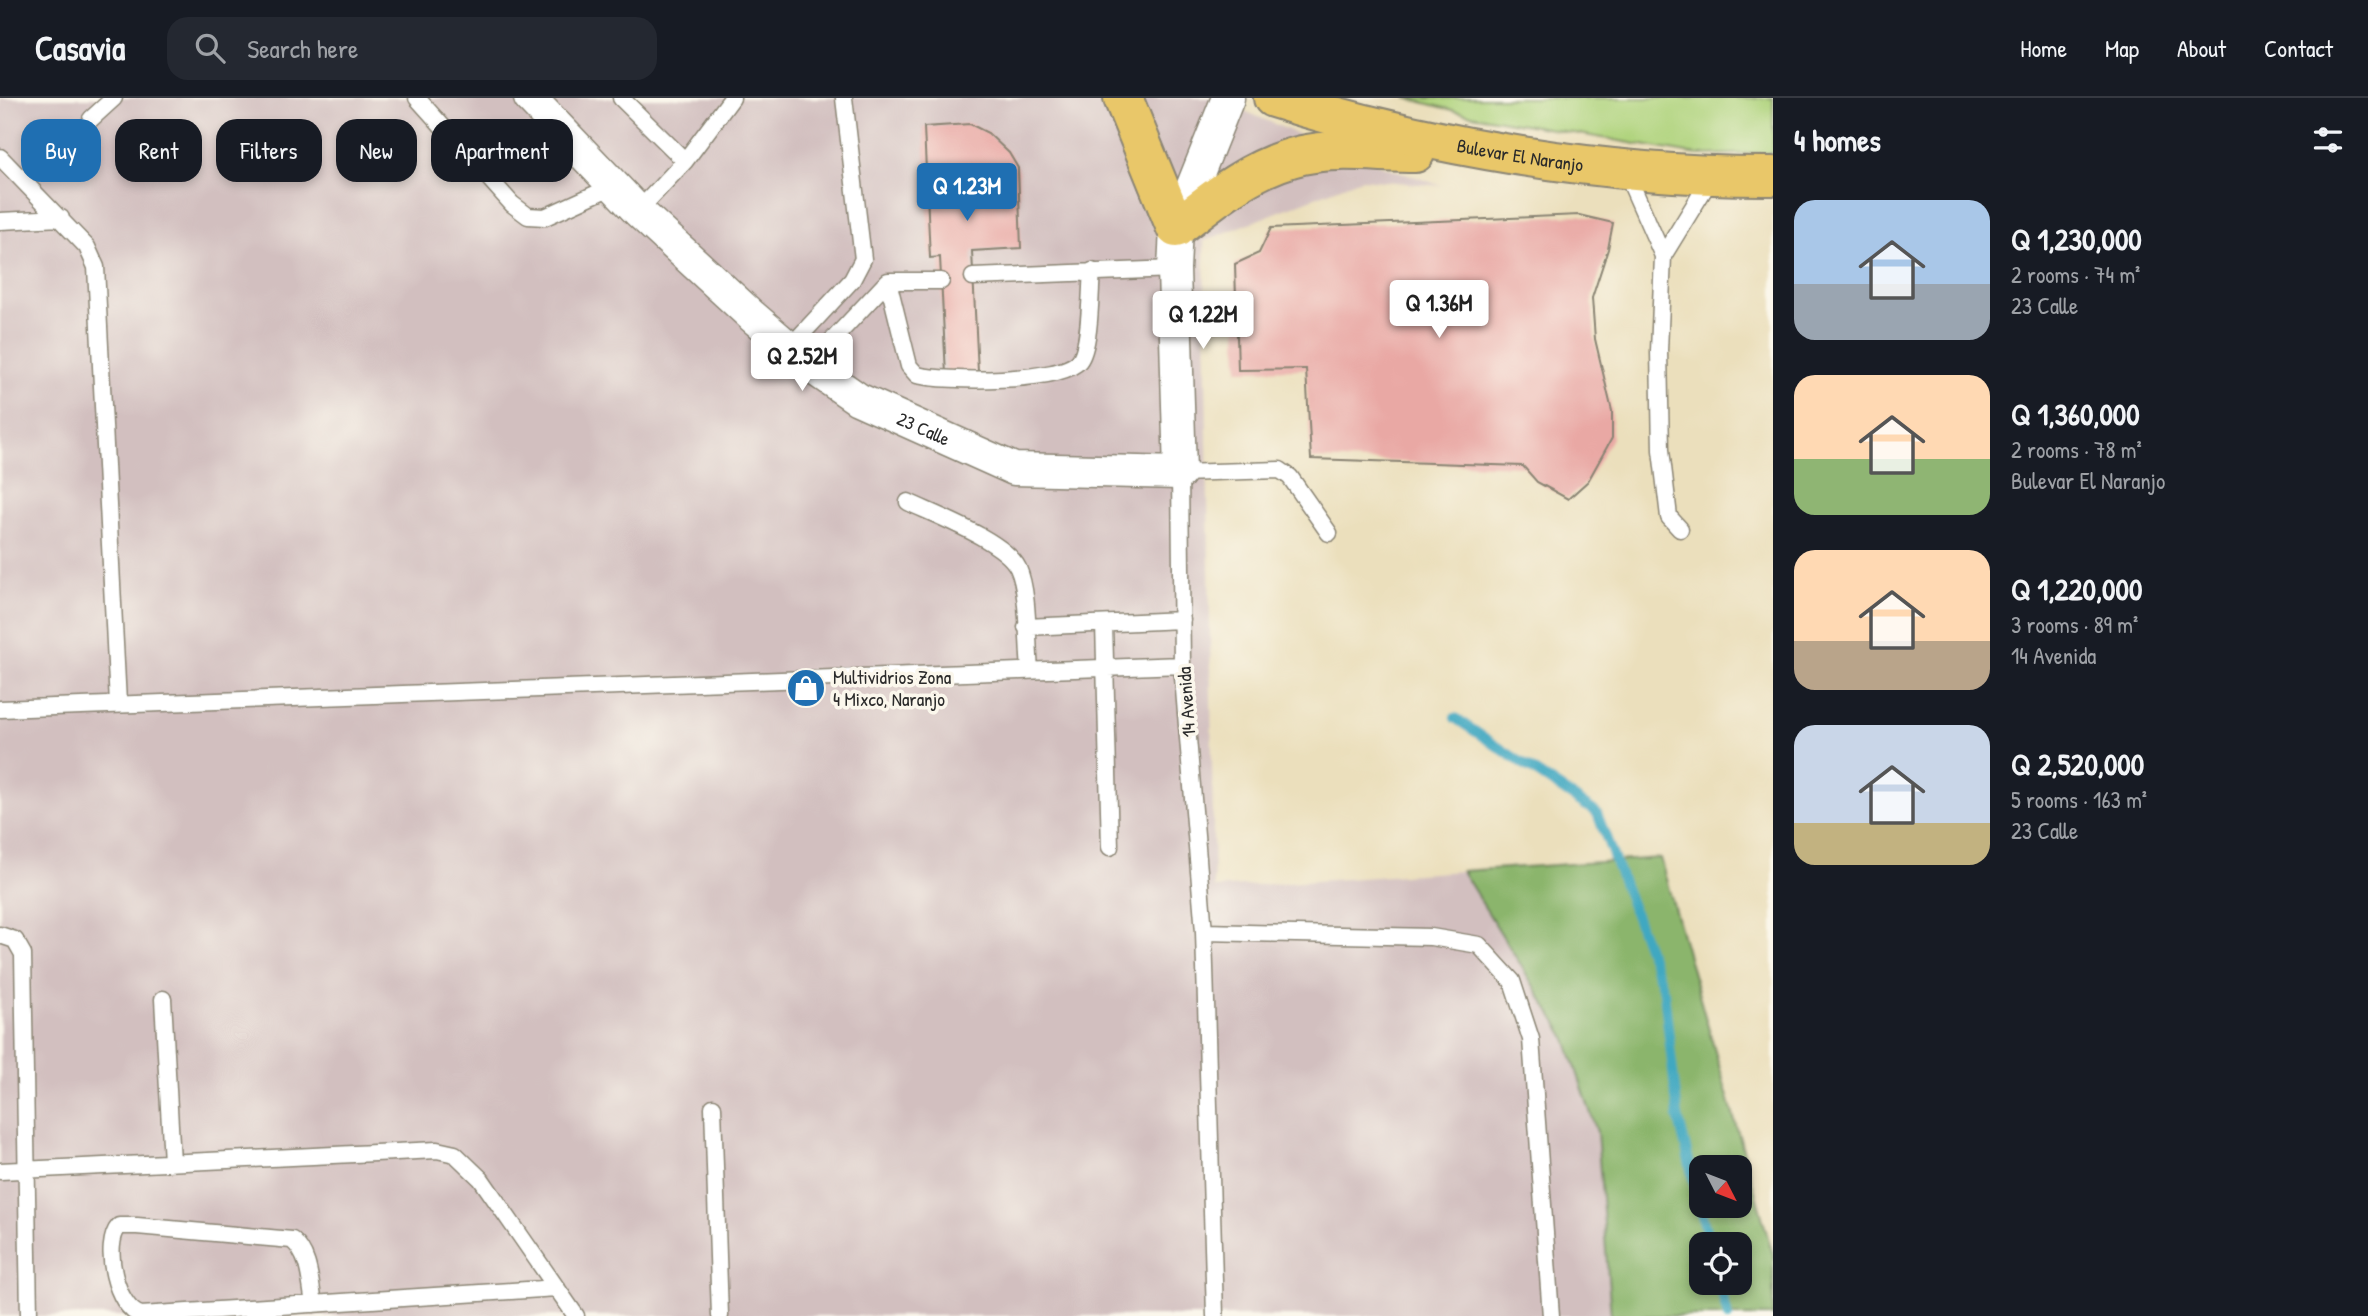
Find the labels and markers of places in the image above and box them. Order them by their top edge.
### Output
pin: Q 1.23M [902,164,1032,223]
pin: Q 1.36M [1374,280,1504,340]
pin: Q 1.22M [1138,292,1268,351]
pin: Q 2.52M [737,334,867,393]
place label: Multividrios Zona 4 Mixco, Naranjo [833,664,952,712]
shop icon: Multividrios Zona 4 Mixco, Naranjo [785,667,827,709]

